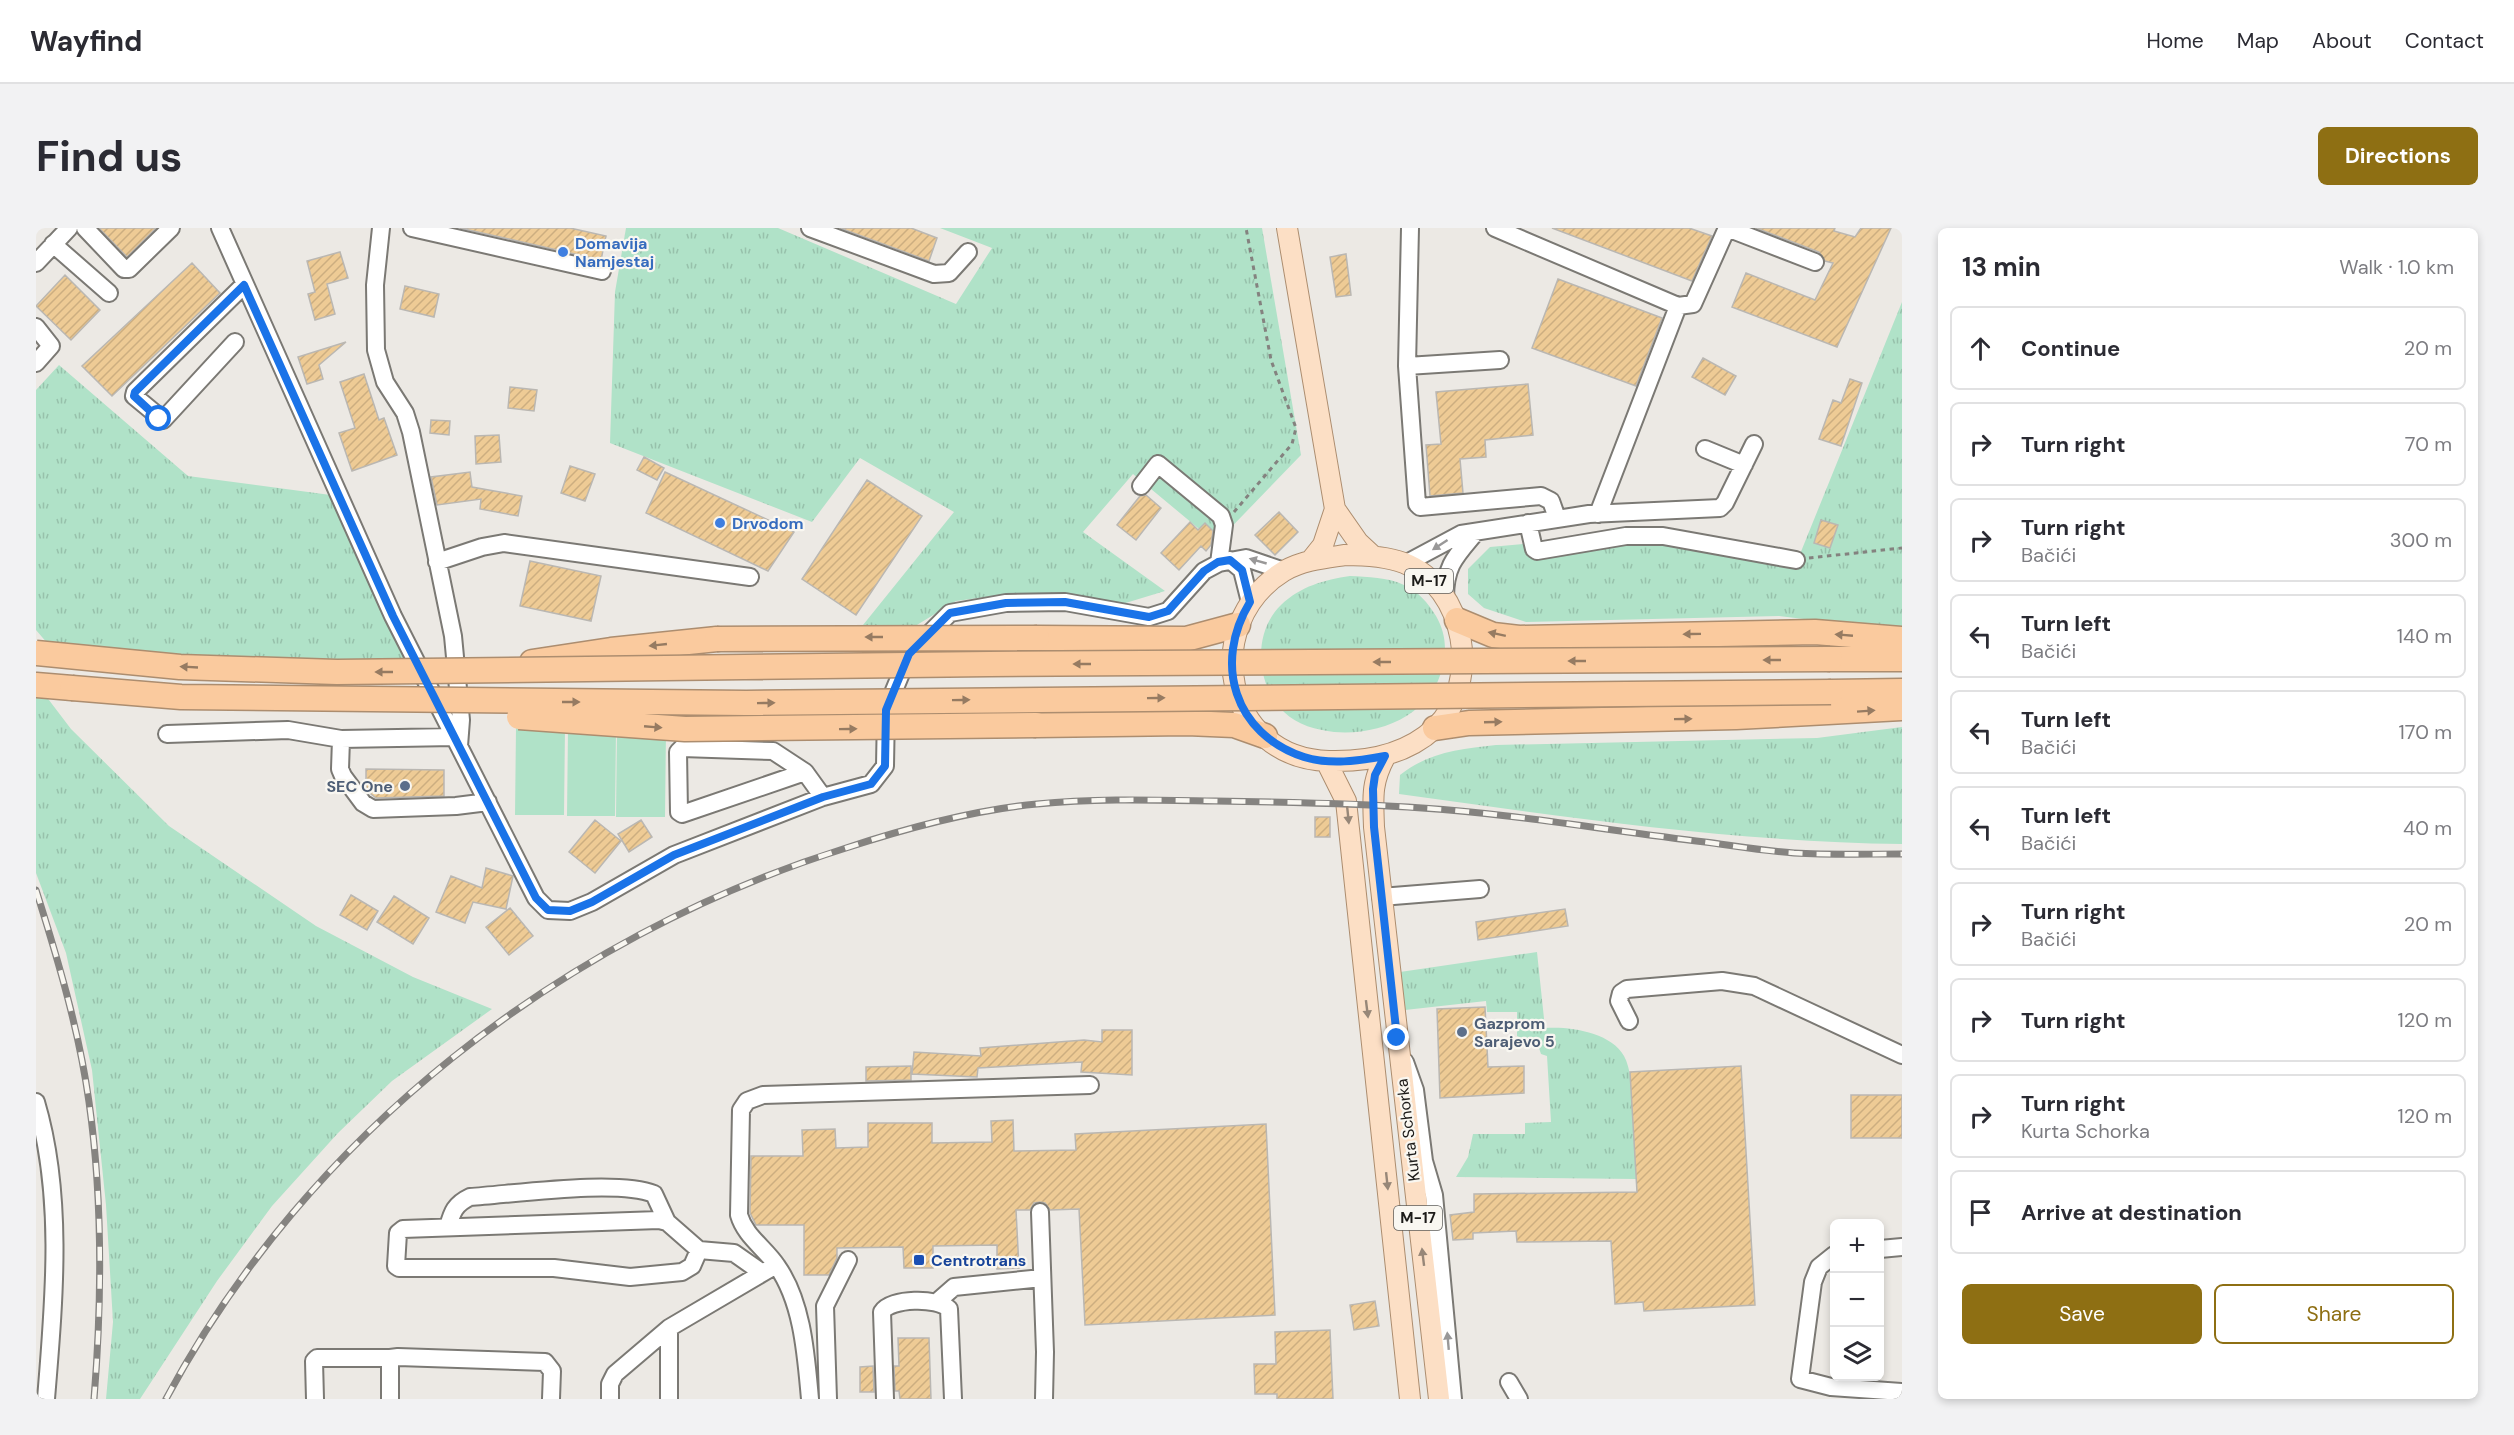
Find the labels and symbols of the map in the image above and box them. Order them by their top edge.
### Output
place label: Domavija Namjestaj [575,233,654,272]
marker: Domavija Namjestaj [556,245,570,259]
route start [145,405,171,431]
place label: Drvodom [732,513,804,534]
marker: Drvodom [713,516,727,530]
one-way arrow [1432,539,1448,550]
one-way arrow [1249,556,1267,565]
road number: M-17 [1405,569,1453,593]
one-way arrow [1488,629,1506,639]
one-way arrow [1682,629,1701,639]
one-way arrow [1834,630,1853,639]
one-way arrow [864,632,883,642]
one-way arrow [649,640,668,650]
one-way arrow [1762,655,1781,665]
one-way arrow [1567,656,1586,666]
one-way arrow [1372,657,1391,667]
one-way arrow [1072,659,1091,669]
one-way arrow [179,663,198,672]
one-way arrow [374,667,393,677]
one-way arrow [1146,693,1165,703]
one-way arrow [951,696,970,705]
one-way arrow [561,697,580,707]
one-way arrow [756,698,775,708]
one-way arrow [1856,706,1875,716]
one-way arrow [1674,714,1693,724]
one-way arrow [1484,717,1503,727]
one-way arrow [643,722,662,732]
one-way arrow [838,725,857,734]
place label: SEC One [326,776,393,797]
marker: SEC One [398,779,412,793]
one-way arrow [1343,805,1353,824]
one-way arrow [1362,999,1372,1018]
place label: Gazprom Sarajevo 5 [1474,1013,1555,1052]
route end [1383,1024,1409,1050]
marker: Gazprom Sarajevo 5 [1455,1025,1469,1039]
street label: Kurta Schorka [1391,1078,1425,1182]
one-way arrow [1382,1171,1391,1190]
road number: M-17 [1394,1206,1442,1230]
one-way arrow [1418,1248,1427,1267]
place label: Centrotrans [931,1250,1026,1271]
marker: Centrotrans [912,1253,926,1267]
one-way arrow [1443,1331,1453,1350]

